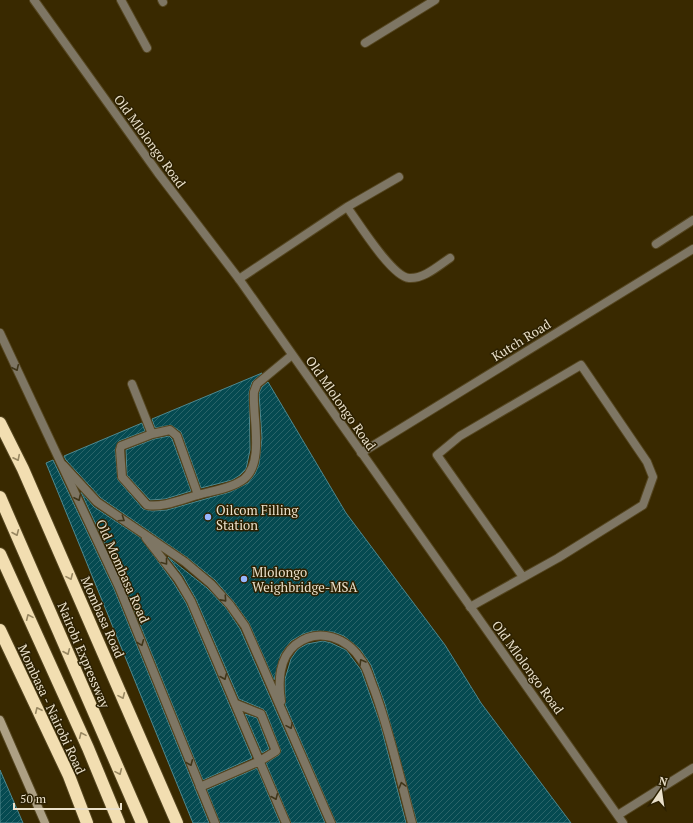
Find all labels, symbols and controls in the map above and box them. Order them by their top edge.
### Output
street label: Old Mlolongo Road [110,91,190,191]
street label: Kutch Road [488,315,554,365]
street label: Old Mlolongo Road [302,352,380,454]
one-way arrow [11,364,19,371]
one-way arrow [12,454,20,461]
one-way arrow [73,494,81,501]
place label: Oilcom Filling Station [216,501,298,534]
marker: Oilcom Filling Station [203,512,213,522]
one-way arrow [118,514,125,522]
street label: Old Mombasa Road [93,517,153,625]
one-way arrow [11,530,19,537]
one-way arrow [160,557,167,564]
place label: Mlolongo Weighbridge-MSA [252,563,358,596]
one-way arrow [65,572,73,580]
street label: Mombasa Road [78,574,128,660]
marker: Mlolongo Weighbridge-MSA [239,574,249,584]
one-way arrow [220,594,227,601]
street label: Nairobi Expressway [54,599,115,711]
one-way arrow [25,614,33,621]
street label: Old Mlolongo Road [488,617,568,717]
one-way arrow [137,639,145,646]
street label: Mombasa - Nairobi Road [14,641,90,777]
one-way arrow [63,649,71,656]
one-way arrow [360,659,367,666]
one-way arrow [220,673,228,680]
one-way arrow [117,691,125,699]
one-way arrow [35,707,43,715]
one-way arrow [285,722,293,730]
one-way arrow [79,732,87,740]
one-way arrow [185,759,193,767]
one-way arrow [115,768,123,775]
north arrow [641,771,681,811]
text: N [658,773,670,789]
one-way arrow [398,782,406,789]
scale bar [14,785,121,811]
text: 50 m [20,791,47,806]
one-way arrow [270,792,278,800]

